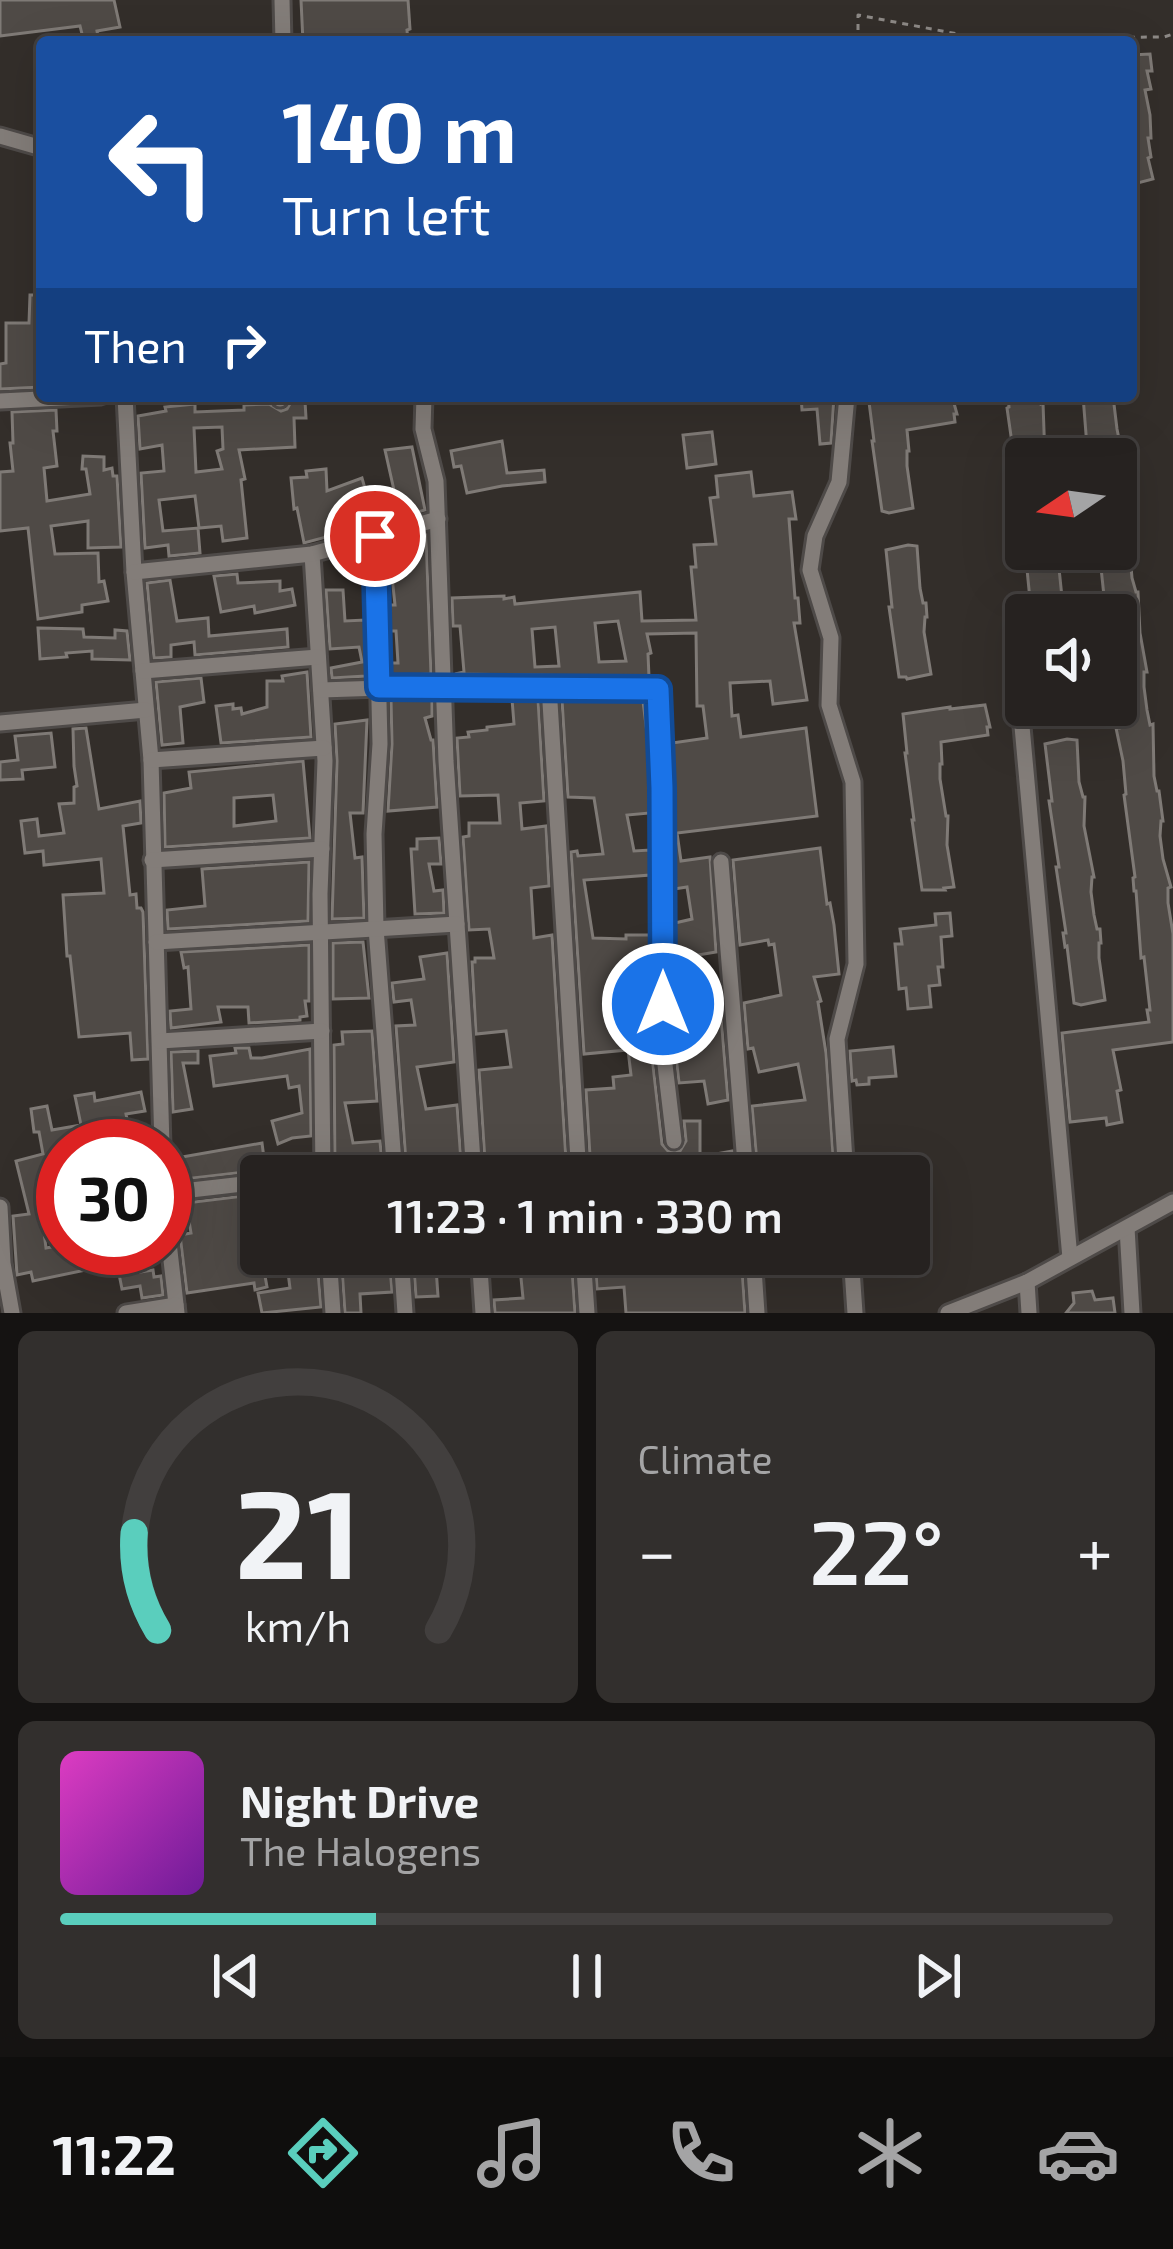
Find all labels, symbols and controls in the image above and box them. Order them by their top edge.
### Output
text: 140 m [282,79,517,180]
icon: left [84,84,240,240]
text: Turn left [282,181,491,246]
icon: right [211,312,277,378]
text: Then [84,318,187,372]
north arrow [1005,438,1137,570]
map controls [1005,438,1137,726]
pin [324,485,426,587]
icon: arrive [342,503,408,569]
button: sound [1005,594,1137,726]
position arrow [600,941,726,1067]
speed limit sign: 30 [36,1119,192,1275]
text: 11:23 · 1 min · 330 m [387,1188,783,1242]
text: Climate [638,1435,772,1482]
text: 21 [235,1454,361,1604]
text: 22° [809,1495,944,1603]
text: − [638,1510,676,1589]
text: + [1077,1510,1113,1589]
text: km/h [244,1599,351,1651]
text: Night Drive [240,1773,479,1827]
text: The Halogens [240,1827,481,1874]
icon: previous [203,1943,269,2009]
icon: pause [554,1943,620,2009]
icon: next [905,1943,971,2009]
icon: directions [281,2111,365,2195]
icon: music [470,2111,554,2195]
icon: phone [659,2111,743,2195]
icon: climate [848,2111,932,2195]
icon: car [1036,2111,1120,2195]
text: 11:22 [52,2121,176,2186]

